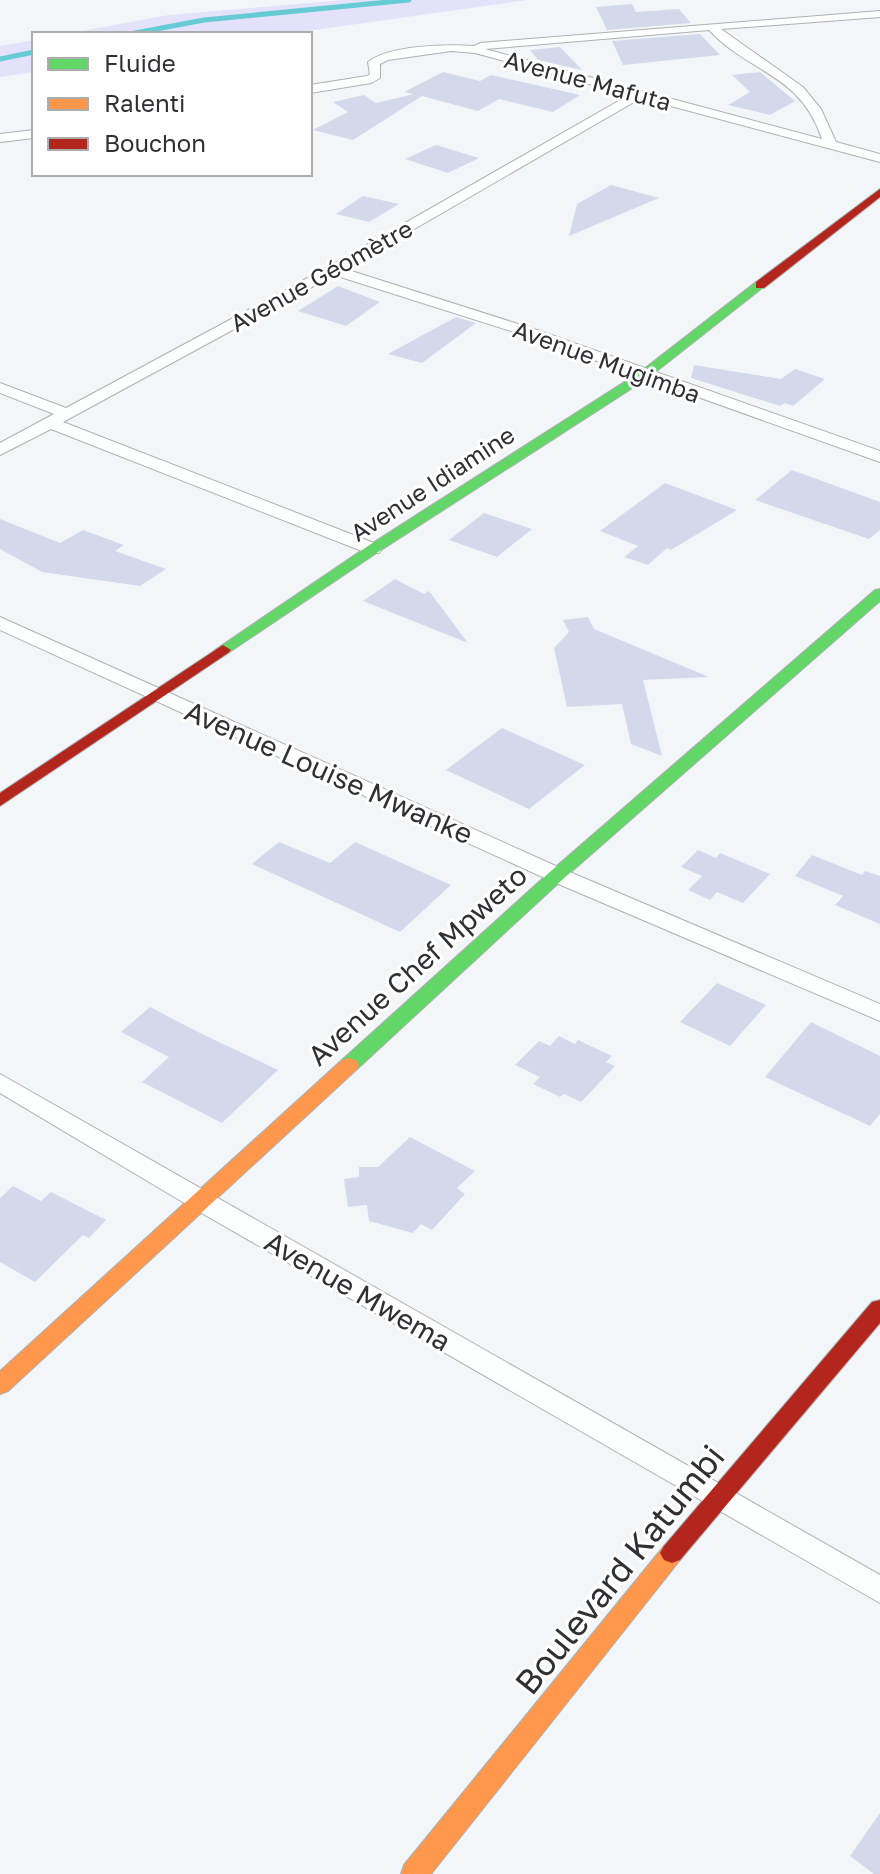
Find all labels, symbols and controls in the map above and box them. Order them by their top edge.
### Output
legend [32,32,312,176]
street label: Avenue Mafuta [501,44,675,116]
text: Fluide [104,48,176,77]
text: Ralenti [104,88,186,117]
text: Bouchon [104,128,206,157]
street label: Avenue Géomètre [225,213,417,337]
street label: Avenue Mugimba [510,314,704,408]
street label: Avenue Idiamine [345,419,519,547]
street label: Avenue Louise Mwanke [180,694,478,850]
street label: Avenue Chef Mpweto [301,858,533,1072]
street label: Avenue Mwema [259,1224,457,1358]
street label: Boulevard Katumbi [506,1436,732,1702]

